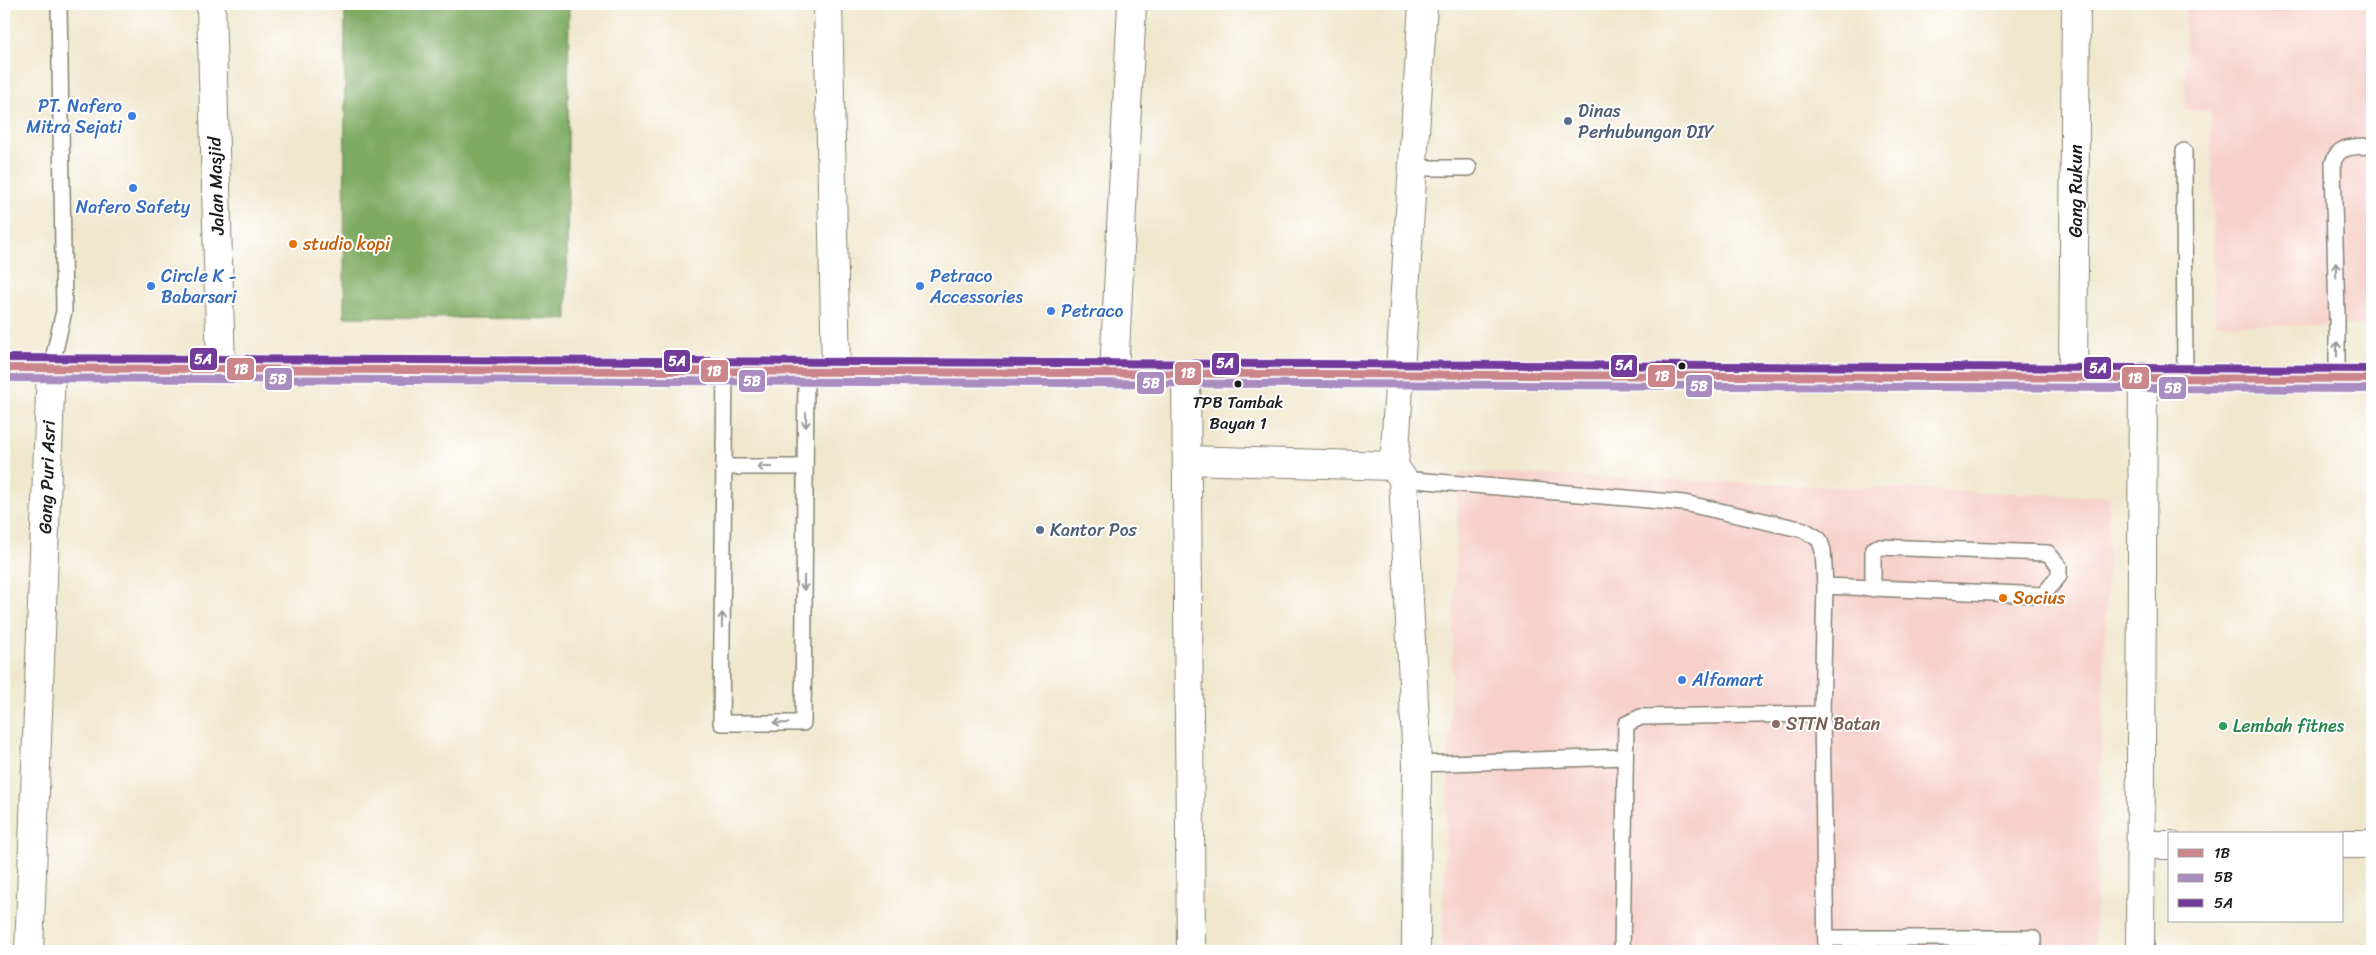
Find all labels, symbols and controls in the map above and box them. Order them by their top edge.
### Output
place label: PT. Nafero Mitra Sejati [26,90,123,143]
place label: Dinas Perhubungan DIY [1578,95,1715,148]
marker: PT. Nafero Mitra Sejati [126,110,138,122]
marker: Dinas Perhubungan DIY [1562,115,1574,127]
street label: Jalan Masjid [198,135,234,237]
street label: Gang Rukun [2060,144,2092,238]
marker: Nafero Safety [127,182,139,194]
place label: Nafero Safety [76,191,191,223]
place label: studio kopi [302,228,391,260]
marker: studio kopi [287,238,299,250]
place label: Circle K - Babarsari [161,260,237,313]
place label: Petraco Accessories [929,260,1023,313]
one-way arrow [2331,262,2341,278]
marker: Circle K - Babarsari [145,280,157,292]
marker: Petraco Accessories [914,280,926,292]
place label: Petraco [1061,295,1123,327]
marker: Petraco [1045,305,1057,317]
one-way arrow [2332,341,2342,357]
line badge: 5A [189,347,218,371]
text: 5A [194,347,212,372]
line badge: 5A [663,349,691,373]
text: 5A [668,349,686,374]
text: 5A [1216,351,1234,376]
line badge: 5A [1211,352,1240,376]
text: 5A [1615,353,1633,378]
line badge: 5A [1610,354,1638,378]
line badge: 5A [2083,356,2112,380]
text: 5A [2089,356,2107,381]
line badge: 1B [226,357,255,381]
text: 1B [234,357,249,382]
line badge: 1B [700,359,729,383]
text: 1B [707,359,722,384]
line badge: 1B [1174,361,1202,386]
text: 1B [1181,361,1196,386]
unlabelled marker [1677,361,1687,371]
line badge: 1B [1647,364,1676,388]
text: 1B [1655,364,1670,389]
line badge: 1B [2121,366,2150,390]
text: 1B [2128,366,2143,391]
line badge: 5B [264,367,293,391]
text: 5B [269,367,287,392]
line badge: 5B [738,369,766,393]
text: 5B [743,369,761,394]
line badge: 5B [1136,371,1165,395]
text: 5B [1142,371,1160,396]
line badge: 5B [1685,374,1713,398]
text: 5B [1690,374,1708,399]
line badge: 5B [2158,376,2187,400]
text: 5B [2164,376,2182,401]
marker: TPB Tambak Bayan 1 [1233,379,1243,389]
place label: TPB Tambak Bayan 1 [1193,387,1283,438]
one-way arrow [801,412,811,428]
street label: Gang Puri Asri [29,419,65,534]
one-way arrow [757,462,773,472]
place label: Kantor Pos [1050,514,1138,546]
marker: Kantor Pos [1034,524,1046,536]
one-way arrow [799,574,809,590]
place label: Socius [2013,582,2066,614]
marker: Socius [1997,592,2009,604]
one-way arrow [717,612,727,628]
place label: Alfamart [1691,664,1764,696]
marker: Alfamart [1676,674,1688,686]
place label: STTN Batan [1786,708,1880,740]
place label: Lembah fitnes [2233,710,2345,742]
one-way arrow [773,718,790,728]
marker: STTN Batan [1770,718,1782,730]
marker: Lembah fitnes [2217,720,2229,732]
legend [2168,832,2344,922]
text: 1B [2214,840,2230,866]
text: 5B [2214,864,2233,890]
text: 5A [2214,890,2233,916]

